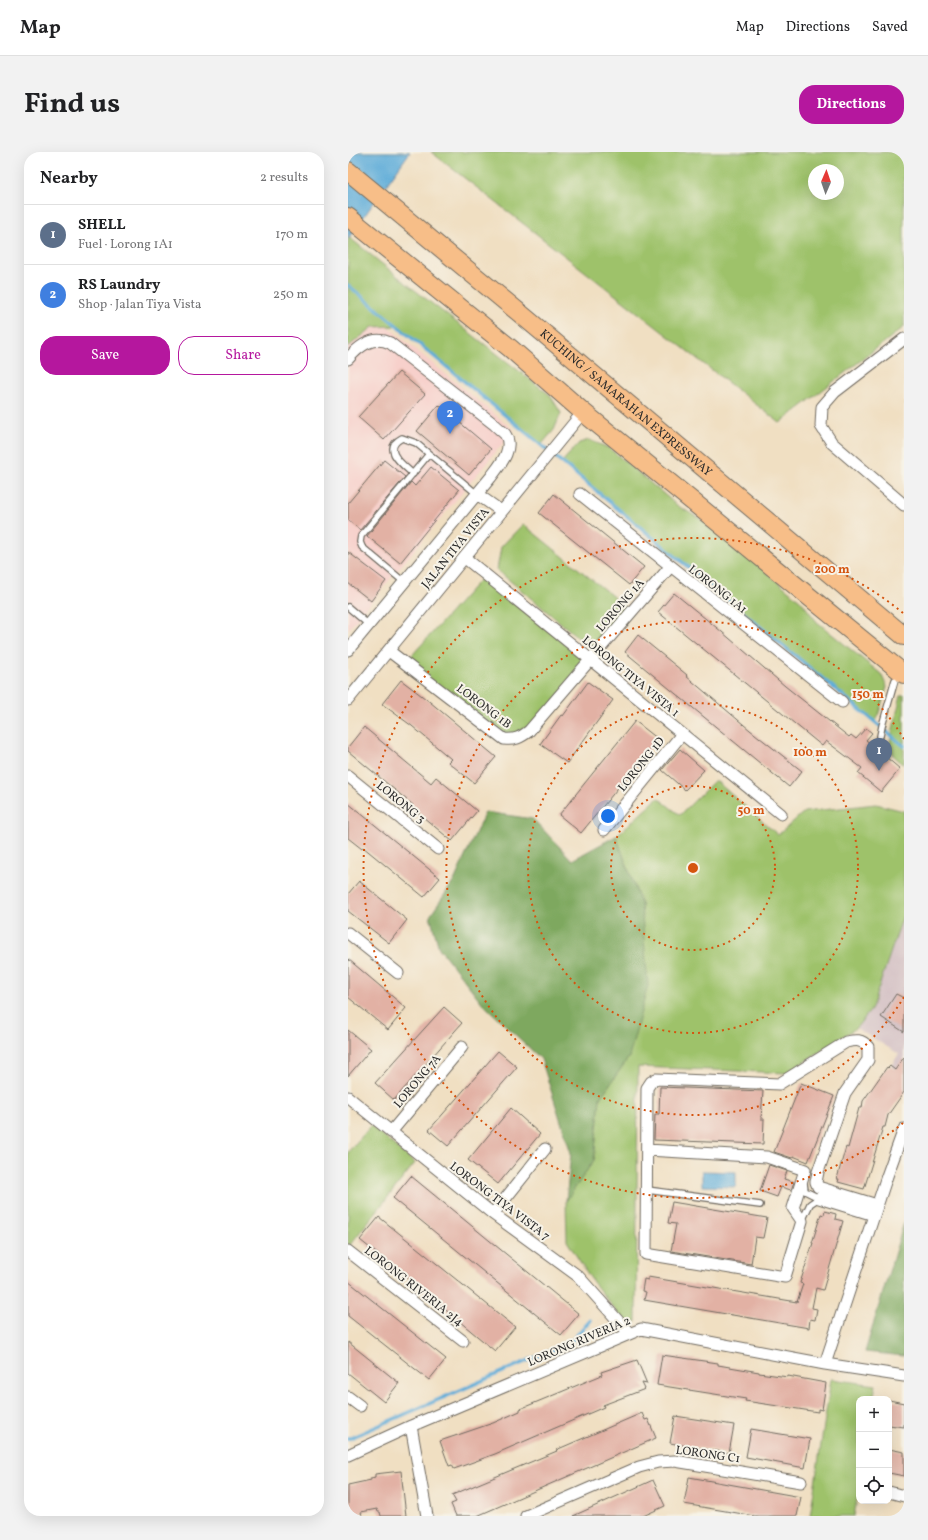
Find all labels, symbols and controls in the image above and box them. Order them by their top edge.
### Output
text: Map [20,15,61,41]
text: Map [736,18,764,37]
text: Directions [786,18,850,37]
text: Saved [872,18,908,37]
text: Find us [24,85,120,124]
button: Directions [799,85,904,124]
north arrow [808,164,844,200]
text: Nearby [40,167,98,190]
text: 2 results [260,169,308,187]
text: SHELL [78,215,126,236]
text: 1 [50,226,56,244]
text: 170 m [275,226,308,244]
text: Fuel · Lorong 1A1 [78,236,173,254]
text: RS Laundry [78,275,161,296]
text: 2 [50,286,56,304]
text: 250 m [273,286,308,304]
text: Shop · Jalan Tiya Vista [78,296,202,314]
street label: KUCHING / SAMARAHAN EXPRESSWAY [536,326,716,481]
button: Save [40,336,170,375]
button: Share [178,336,308,375]
pin: 2 [437,401,463,434]
street label: JALAN TIYA VISTA [418,504,494,592]
street label: LORONG 1A1 [685,562,750,618]
text: 200 m [814,562,850,578]
street label: LORONG 1A [593,575,649,636]
street label: LORONG TIYA VISTA 1 [578,633,682,721]
street label: LORONG 1B [453,681,514,733]
text: 150 m [852,687,884,703]
street label: LORONG 1D [615,734,669,795]
pin: 1 [866,738,892,771]
text: 100 m [793,745,827,761]
street label: LORONG 3 [373,778,428,827]
text: 50 m [737,803,765,819]
your location [598,806,618,826]
centre of rings [686,861,700,875]
street label: LORONG 7A [391,1051,445,1112]
street label: LORONG TIYA VISTA 7 [446,1159,553,1245]
street label: LORONG RIVERIA 2J4 [361,1243,466,1330]
street label: LORONG RIVERIA 2 [526,1313,633,1371]
map controls [856,1396,892,1504]
button: + [856,1396,892,1432]
button: − [856,1432,892,1468]
street label: LORONG C1 [675,1443,741,1467]
button: locate [856,1468,892,1504]

